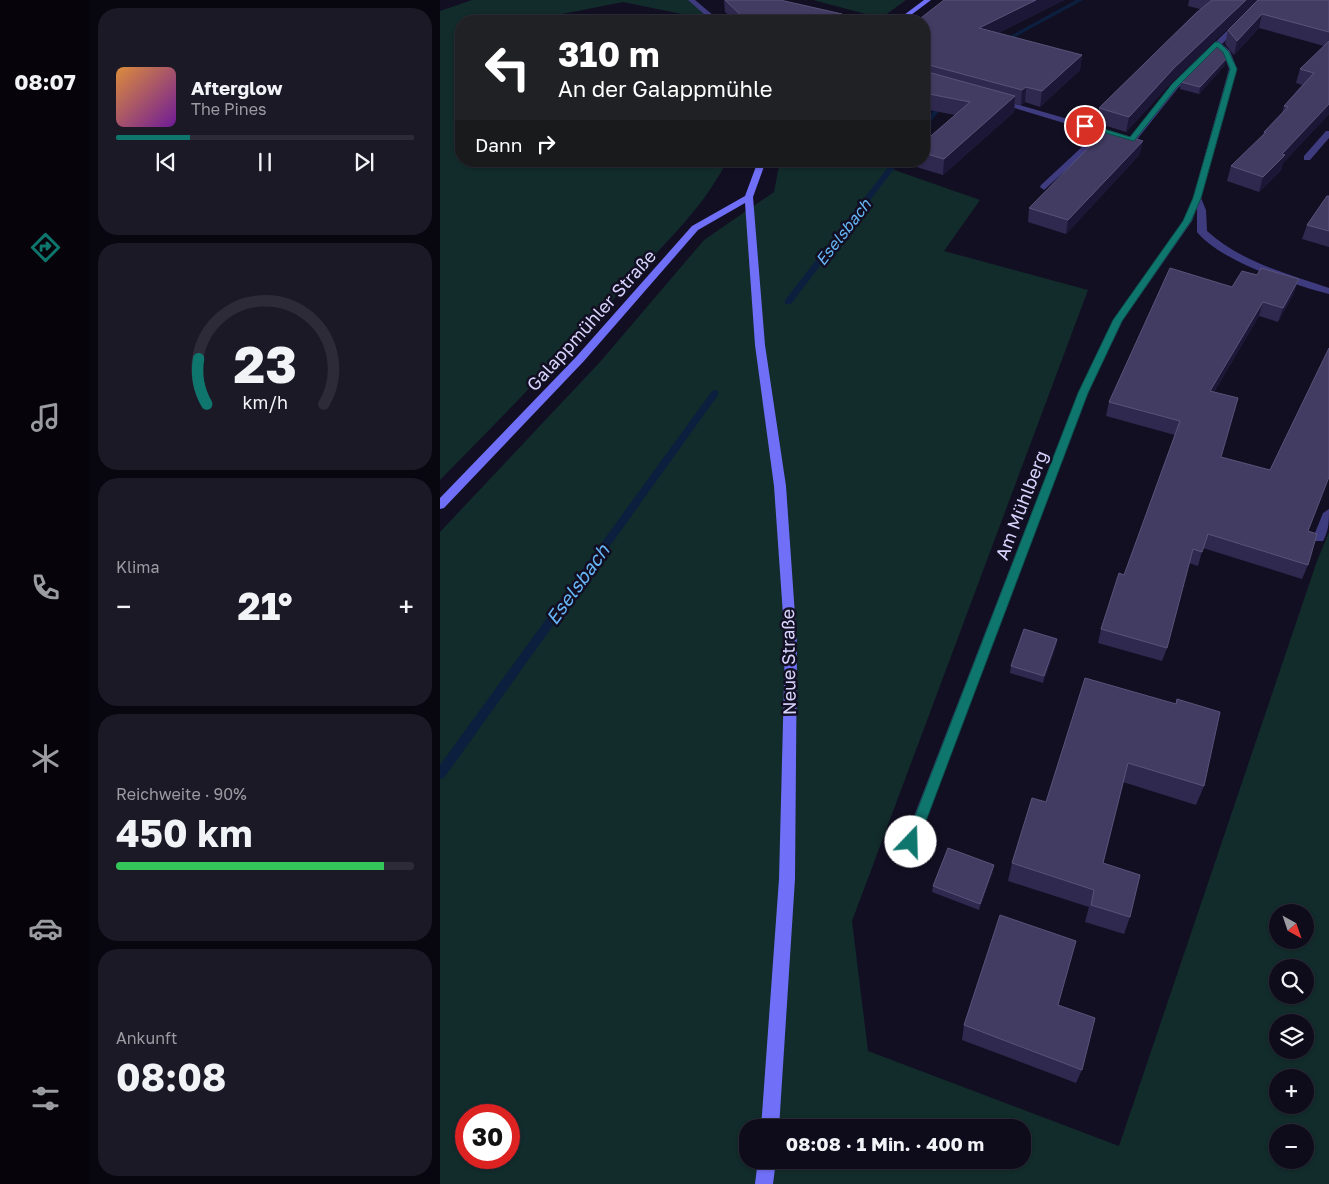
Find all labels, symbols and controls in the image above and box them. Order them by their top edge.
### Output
text: 310 m [558,33,660,75]
icon: left [475,35,540,100]
text: 08:07 [14,68,76,95]
text: An der Galappmühle [558,75,773,102]
text: Afterglow [191,76,282,99]
text: The Pines [191,99,266,119]
pin [1064,105,1106,147]
icon: arrive [1071,112,1099,140]
icon: right [532,130,560,158]
text: Dann [475,133,522,156]
icon: previous [152,148,180,176]
icon: pause [251,148,279,176]
icon: next [350,148,378,176]
water label: Eselsbach [811,194,876,269]
icon: directions [28,230,63,265]
street label: Galappmühler Straße [522,245,660,395]
text: 23 [233,332,297,394]
text: km/h [242,391,288,413]
icon: music [28,400,63,435]
street label: Am Mühlberg [990,447,1052,563]
water label: Eselsbach [540,538,614,628]
text: Klima [116,557,160,577]
icon: phone [28,570,63,605]
text: 21° [238,583,293,628]
text: − [116,590,131,623]
text: + [399,590,414,623]
street label: Neue Straße [776,609,800,715]
icon: climate [28,741,63,776]
text: Reichweite · 90% [116,784,247,804]
text: 450 km [116,810,252,855]
position arrow [884,815,936,867]
north arrow [1269,904,1314,949]
map controls [1269,904,1314,1169]
icon: car [28,911,63,946]
button: search [1269,959,1314,1004]
button: layers [1269,1014,1314,1059]
text: Ankunft [116,1028,178,1048]
text: 08:08 [116,1054,226,1099]
button: + [1269,1069,1314,1114]
icon: filters [28,1081,63,1116]
speed limit sign: 30 [455,1104,520,1169]
button: − [1269,1124,1314,1169]
text: 08:08 · 1 Min. · 400 m [786,1132,984,1155]

